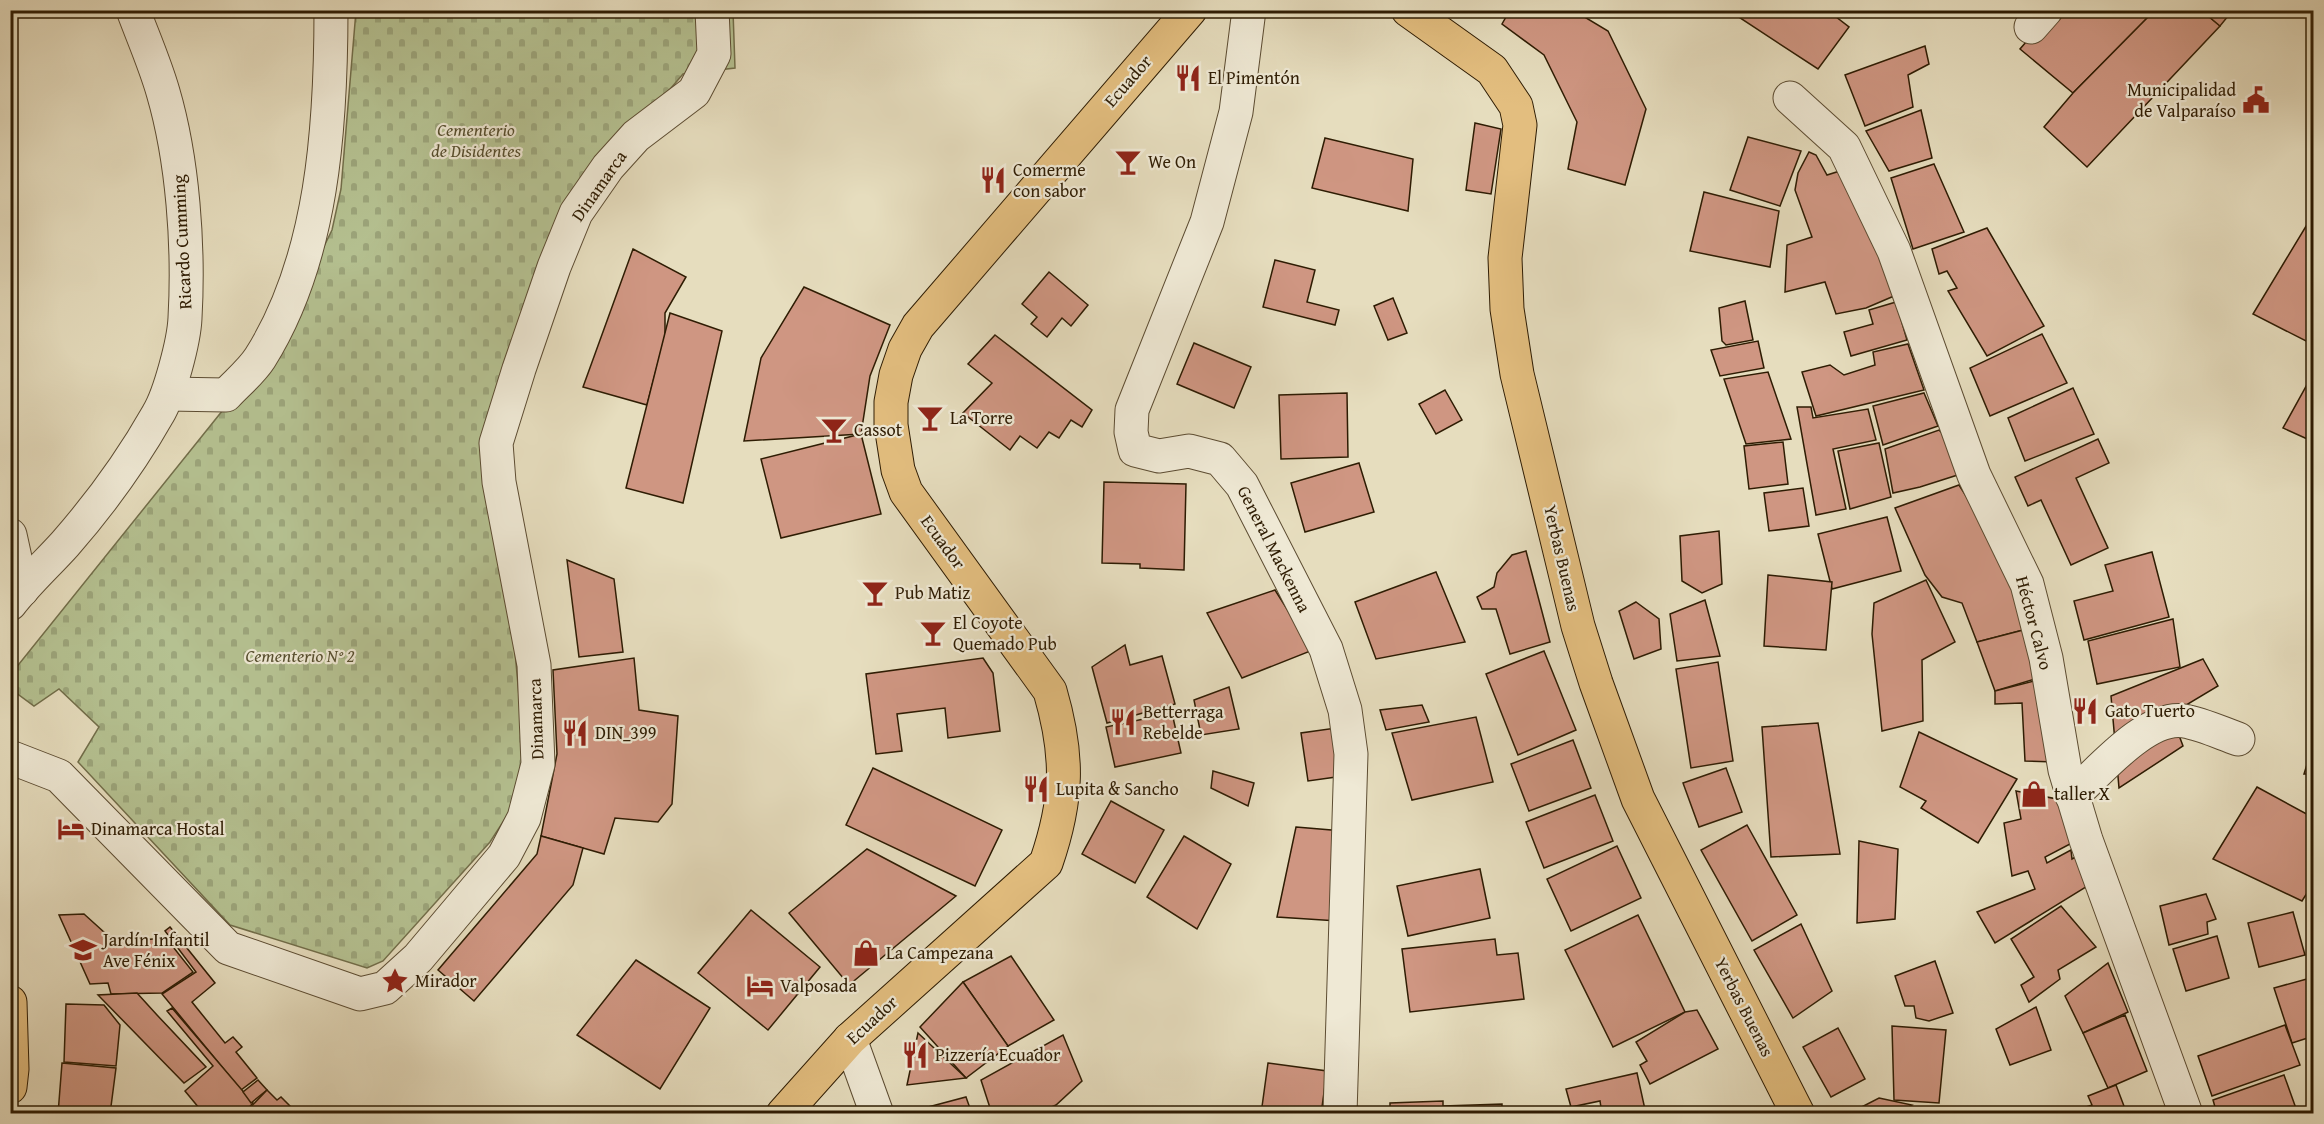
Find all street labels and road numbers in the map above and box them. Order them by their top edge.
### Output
street label: Ecuador [1097,48,1158,113]
street label: Dinamarca [564,144,633,227]
street label: Ricardo Cumming [164,174,199,310]
street label: General Mackenna [1231,481,1318,617]
street label: Yerbas Buenas [1537,502,1588,614]
street label: Ecuador [914,509,973,575]
street label: Héctor Calvo [2009,573,2060,673]
street label: Dinamarca [521,677,550,760]
street label: Yerbas Buenas [1708,952,1781,1061]
street label: Ecuador [840,988,904,1050]

